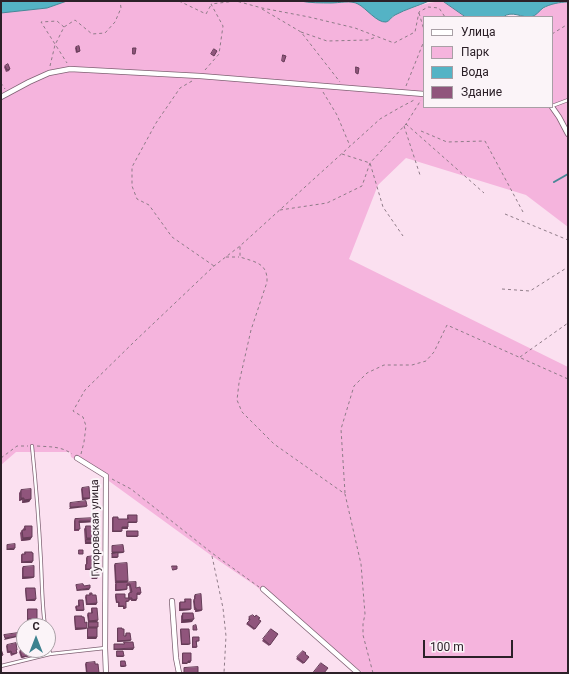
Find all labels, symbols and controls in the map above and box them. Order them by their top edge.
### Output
legend [423,16,553,108]
text: Улица [461,25,496,39]
text: Парк [461,45,489,59]
text: Вода [461,65,489,79]
text: Здание [461,85,502,99]
street label: Гуторовская улица [89,479,103,577]
north arrow [16,618,56,658]
text: С [32,620,40,633]
scale bar [425,632,515,658]
text: 100 m [430,640,464,654]

